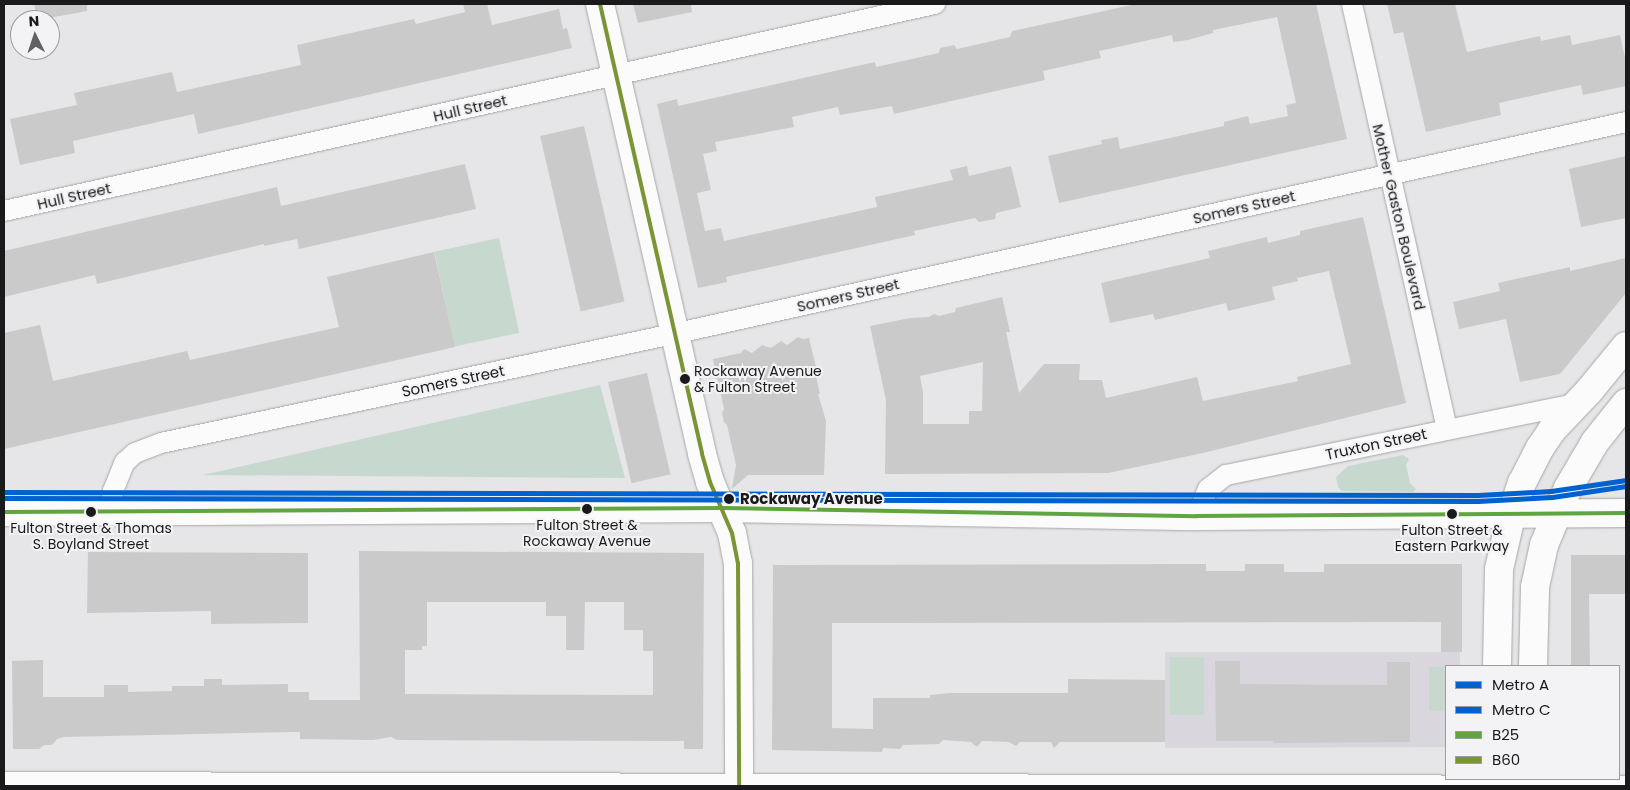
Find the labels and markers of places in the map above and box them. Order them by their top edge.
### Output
place label: Rockaway Avenue & Fulton Street [694,363,822,396]
marker: Rockaway Avenue & Fulton Street [680,374,690,384]
place label: Rockaway Avenue [740,490,883,508]
marker: Rockaway Avenue [722,492,736,506]
marker: Fulton Street & Rockaway Avenue [582,504,592,514]
marker: Fulton Street & Thomas S. Boyland Street [86,507,96,517]
marker: Fulton Street & Eastern Parkway [1447,509,1457,519]
place label: Fulton Street & Rockaway Avenue [523,517,651,550]
place label: Fulton Street & Thomas S. Boyland Street [10,520,172,552]
place label: Fulton Street & Eastern Parkway [1395,522,1509,554]

